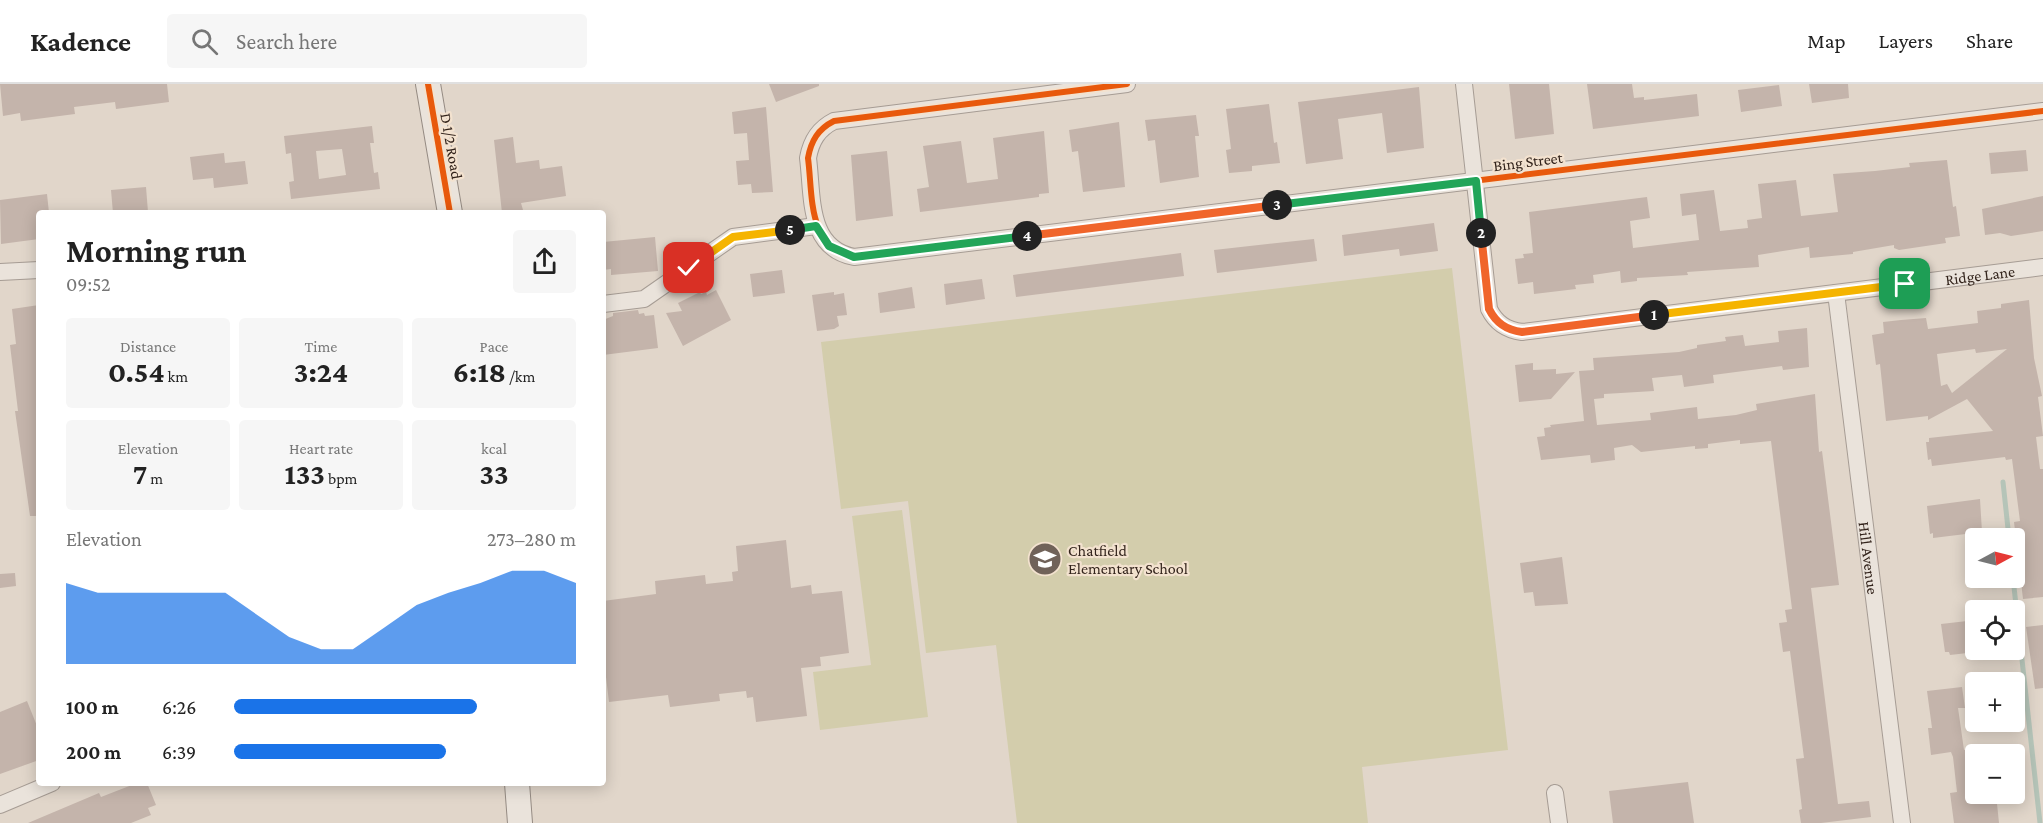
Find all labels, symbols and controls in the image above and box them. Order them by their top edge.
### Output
search box [167,14,587,68]
icon: search [188,25,221,58]
text: Kadence [30,26,131,57]
text: Search here [236,29,337,54]
text: Map [1807,29,1846,53]
text: Layers [1879,29,1933,53]
text: Share [1966,29,2013,53]
street label: D 1/2 Road [437,112,466,181]
street label: Bing Street [1492,149,1565,175]
pin: 3 [1262,190,1292,220]
text: 3 [1273,196,1281,213]
pin: 5 [775,215,805,245]
pin: 2 [1466,218,1496,248]
text: 5 [786,221,794,238]
pin: 4 [1012,221,1042,251]
text: 2 [1477,224,1485,241]
text: 4 [1023,227,1031,244]
button: share [513,230,576,293]
text: Morning run [66,232,247,269]
pin [663,242,714,293]
icon: check [672,251,705,284]
pin [1879,258,1930,309]
street label: Ridge Lane [1944,263,2016,288]
icon: arrive [1888,267,1921,300]
text: 09:52 [66,273,111,295]
pin: 1 [1639,300,1669,330]
text: 1 [1651,306,1657,323]
text: Distance [120,338,176,355]
text: Time [305,338,337,355]
text: Pace [480,338,508,355]
text: 0.54 [108,355,165,388]
text: 3:24 [294,355,348,388]
text: 6:18 [453,355,506,388]
text: km [165,368,188,385]
text: /km [506,368,535,385]
text: Elevation [118,440,178,457]
text: Heart rate [289,440,353,457]
text: kcal [481,440,507,457]
text: 7 [133,457,147,490]
text: 133 [285,457,325,490]
text: 33 [479,457,509,490]
text: m [147,470,163,487]
text: bpm [325,470,357,487]
street label: Hill Avenue [1856,521,1881,595]
text: Elevation [66,528,142,550]
text: 273–280 m [487,528,576,550]
north arrow [1965,528,2025,588]
map controls [1965,528,2025,804]
school or university icon: Chatfield Elementary School [1027,541,1063,577]
place label: Chatfield Elementary School [1068,542,1188,578]
button: locate [1965,600,2025,660]
button: + [1965,672,2025,732]
text: 100 m [66,696,119,718]
text: 6:26 [162,696,196,718]
text: 200 m [66,741,121,763]
text: 6:39 [162,741,196,763]
button: − [1965,744,2025,804]

